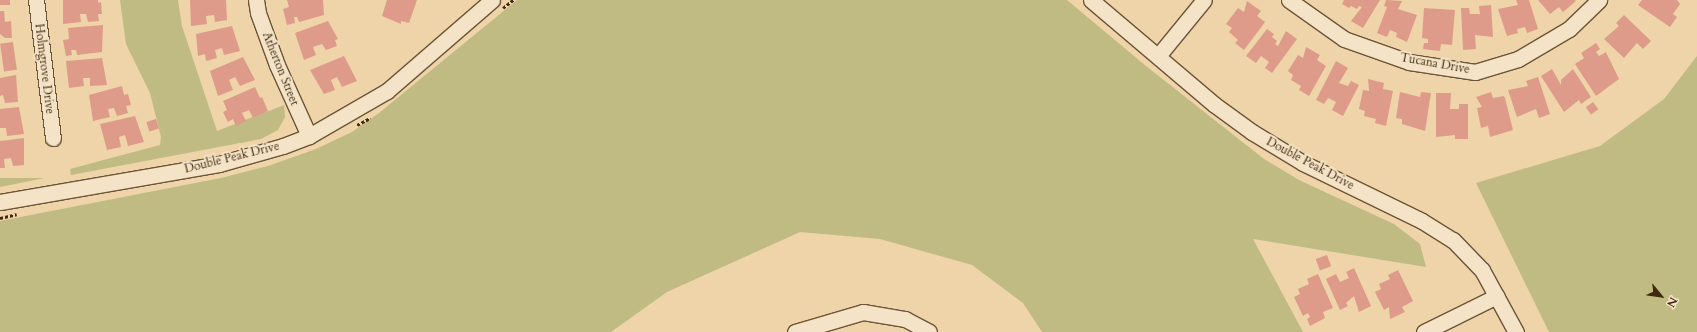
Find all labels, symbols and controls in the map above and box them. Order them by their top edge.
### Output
street label: Holmgrove Drive [31,23,57,115]
street label: Atherton Street [259,30,301,108]
street label: Tucana Drive [1399,51,1471,77]
street label: Double Peak Drive [1264,135,1356,193]
street label: Double Peak Drive [183,139,281,177]
north arrow [1641,276,1681,316]
text: N [1663,294,1681,310]

